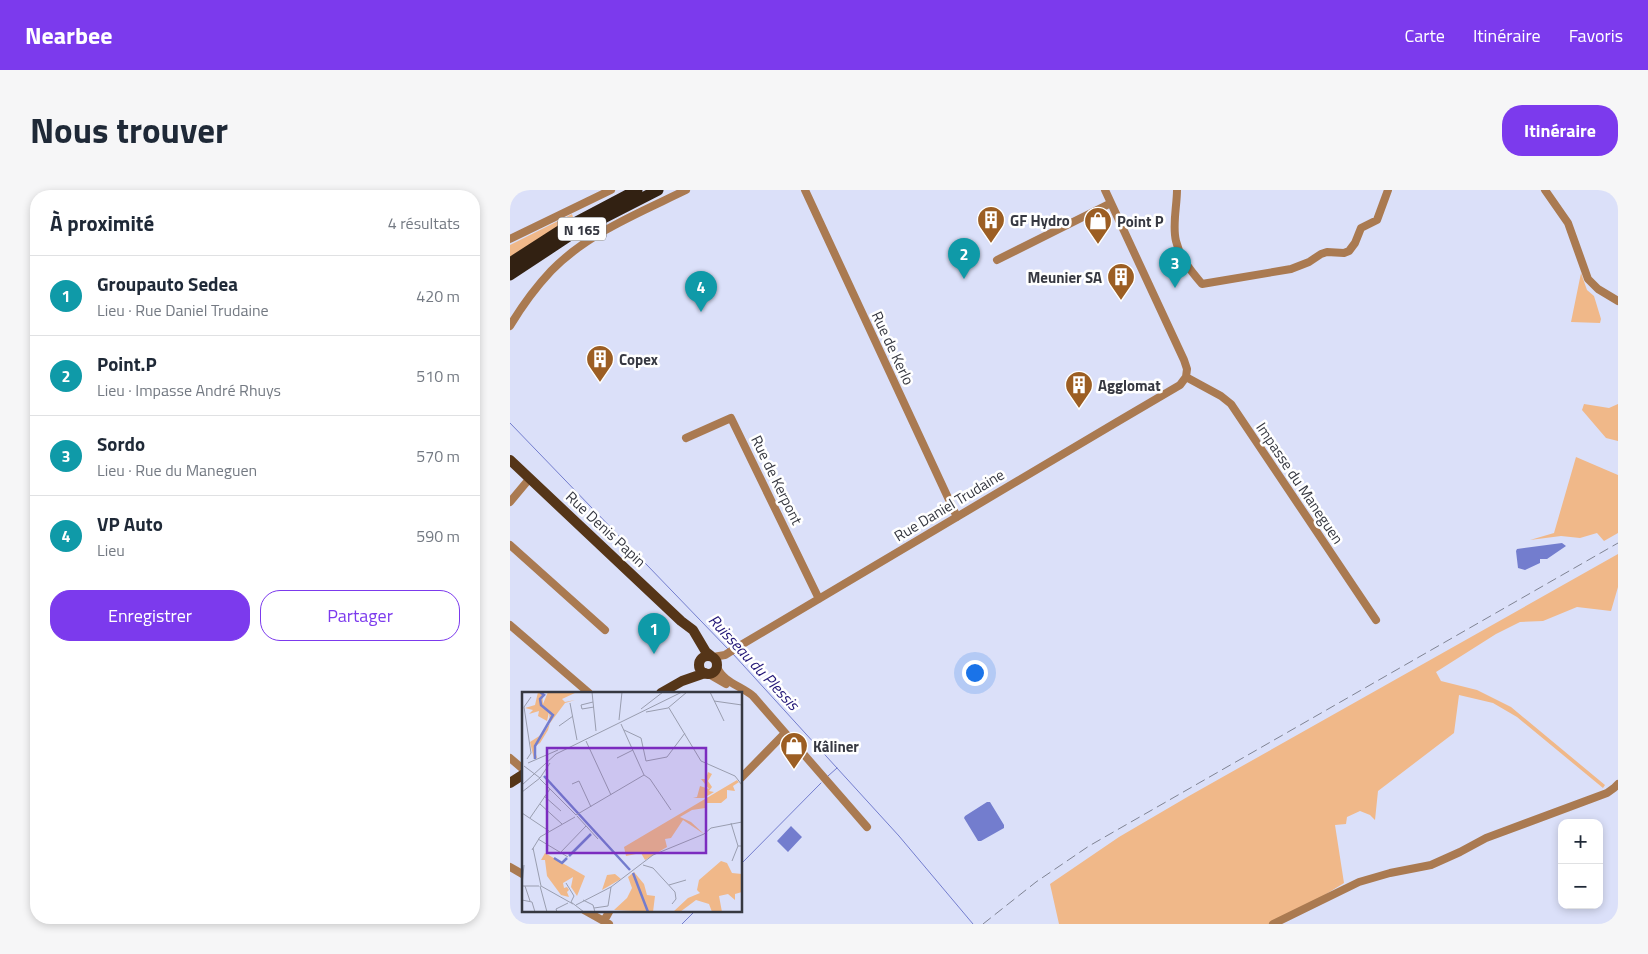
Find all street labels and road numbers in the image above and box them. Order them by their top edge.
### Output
road number: N 165 [558,218,606,240]
street label: Rue de Kerlo [866,307,920,389]
street label: Impasse du Maneguen [1251,417,1349,549]
street label: Rue de Kerpont [745,431,809,529]
street label: Rue Daniel Trudaine [889,463,1009,547]
street label: Rue Denis Papin [561,486,651,572]

